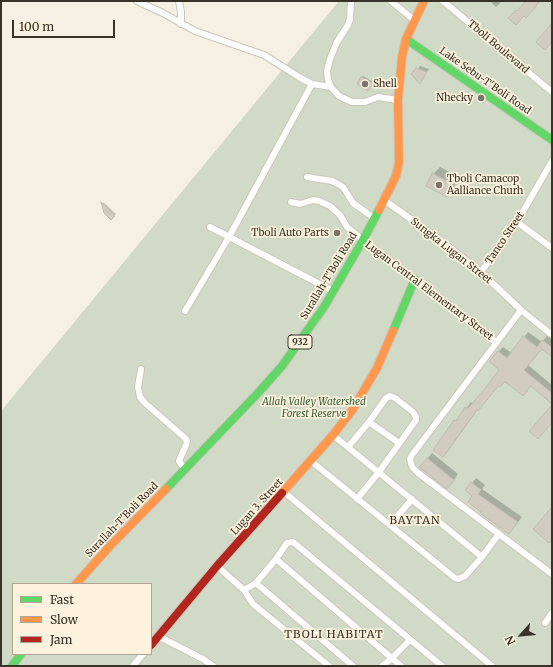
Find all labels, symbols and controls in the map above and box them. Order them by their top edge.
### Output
scale bar [14,12,117,38]
street label: Tboli Boulevard [465,18,531,76]
text: 100 m [19,19,54,34]
street label: Lake Sebu-T'Boli Road [437,45,533,117]
place label: Shell [373,78,397,90]
marker: Shell [360,79,370,89]
place label: Nhecky [436,92,473,104]
marker: Nhecky [476,93,486,103]
place label: Tboli Camacop Aalliance Churh [447,173,523,196]
marker: Tboli Camacop Aalliance Churh [434,180,444,190]
street label: Tanco Street [483,210,527,266]
street label: Sungka Lugan Street [408,216,494,286]
place label: Tboli Auto Parts [251,227,329,239]
marker: Tboli Auto Parts [332,228,342,238]
street label: Surallah-T'Boli Road [298,230,360,322]
street label: Lugan Central Elementary Street [363,239,495,343]
road number: 932 [288,335,312,349]
park label: Allah Valley Watershed Forest Reserve [262,396,366,420]
street label: Lugan 3. Street [229,476,285,538]
street label: Surallah-T'Boli Road [83,480,161,560]
district label: BAYTAN [389,514,441,528]
legend [12,583,152,655]
text: Fast [50,592,74,607]
text: Slow [50,612,78,627]
north arrow [501,615,541,655]
district label: TBOLI HABITAT [284,628,384,642]
text: Jam [50,632,72,647]
text: N [502,633,519,648]

